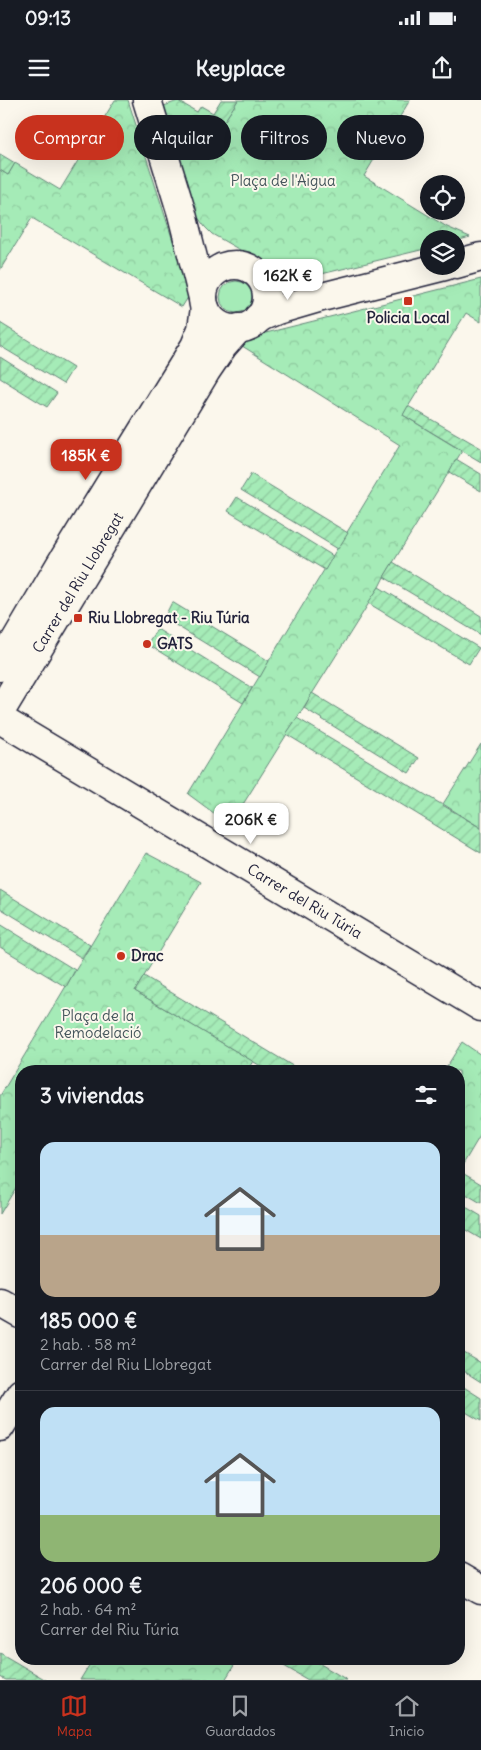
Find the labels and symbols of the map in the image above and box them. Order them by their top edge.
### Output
park label: Plaça de l'Aigua [230,171,336,190]
pin: 162K € [247,258,329,301]
marker: Policia Local [402,295,414,307]
place label: Policia Local [367,308,449,327]
pin: 185K € [45,438,127,481]
street label: Carrer del Riu Llobregat [28,509,127,656]
place label: Riu Llobregat - Riu Túria [88,608,250,628]
marker: Riu Llobregat - Riu Túria [72,612,84,624]
place label: GATS [157,634,193,653]
marker: GATS [141,638,153,650]
pin: 206K € [210,802,292,845]
street label: Carrer del Riu Túria [244,859,366,943]
place label: Drac [131,946,164,965]
marker: Drac [115,950,127,962]
park label: Plaça de la Remodelació [54,1006,142,1042]

